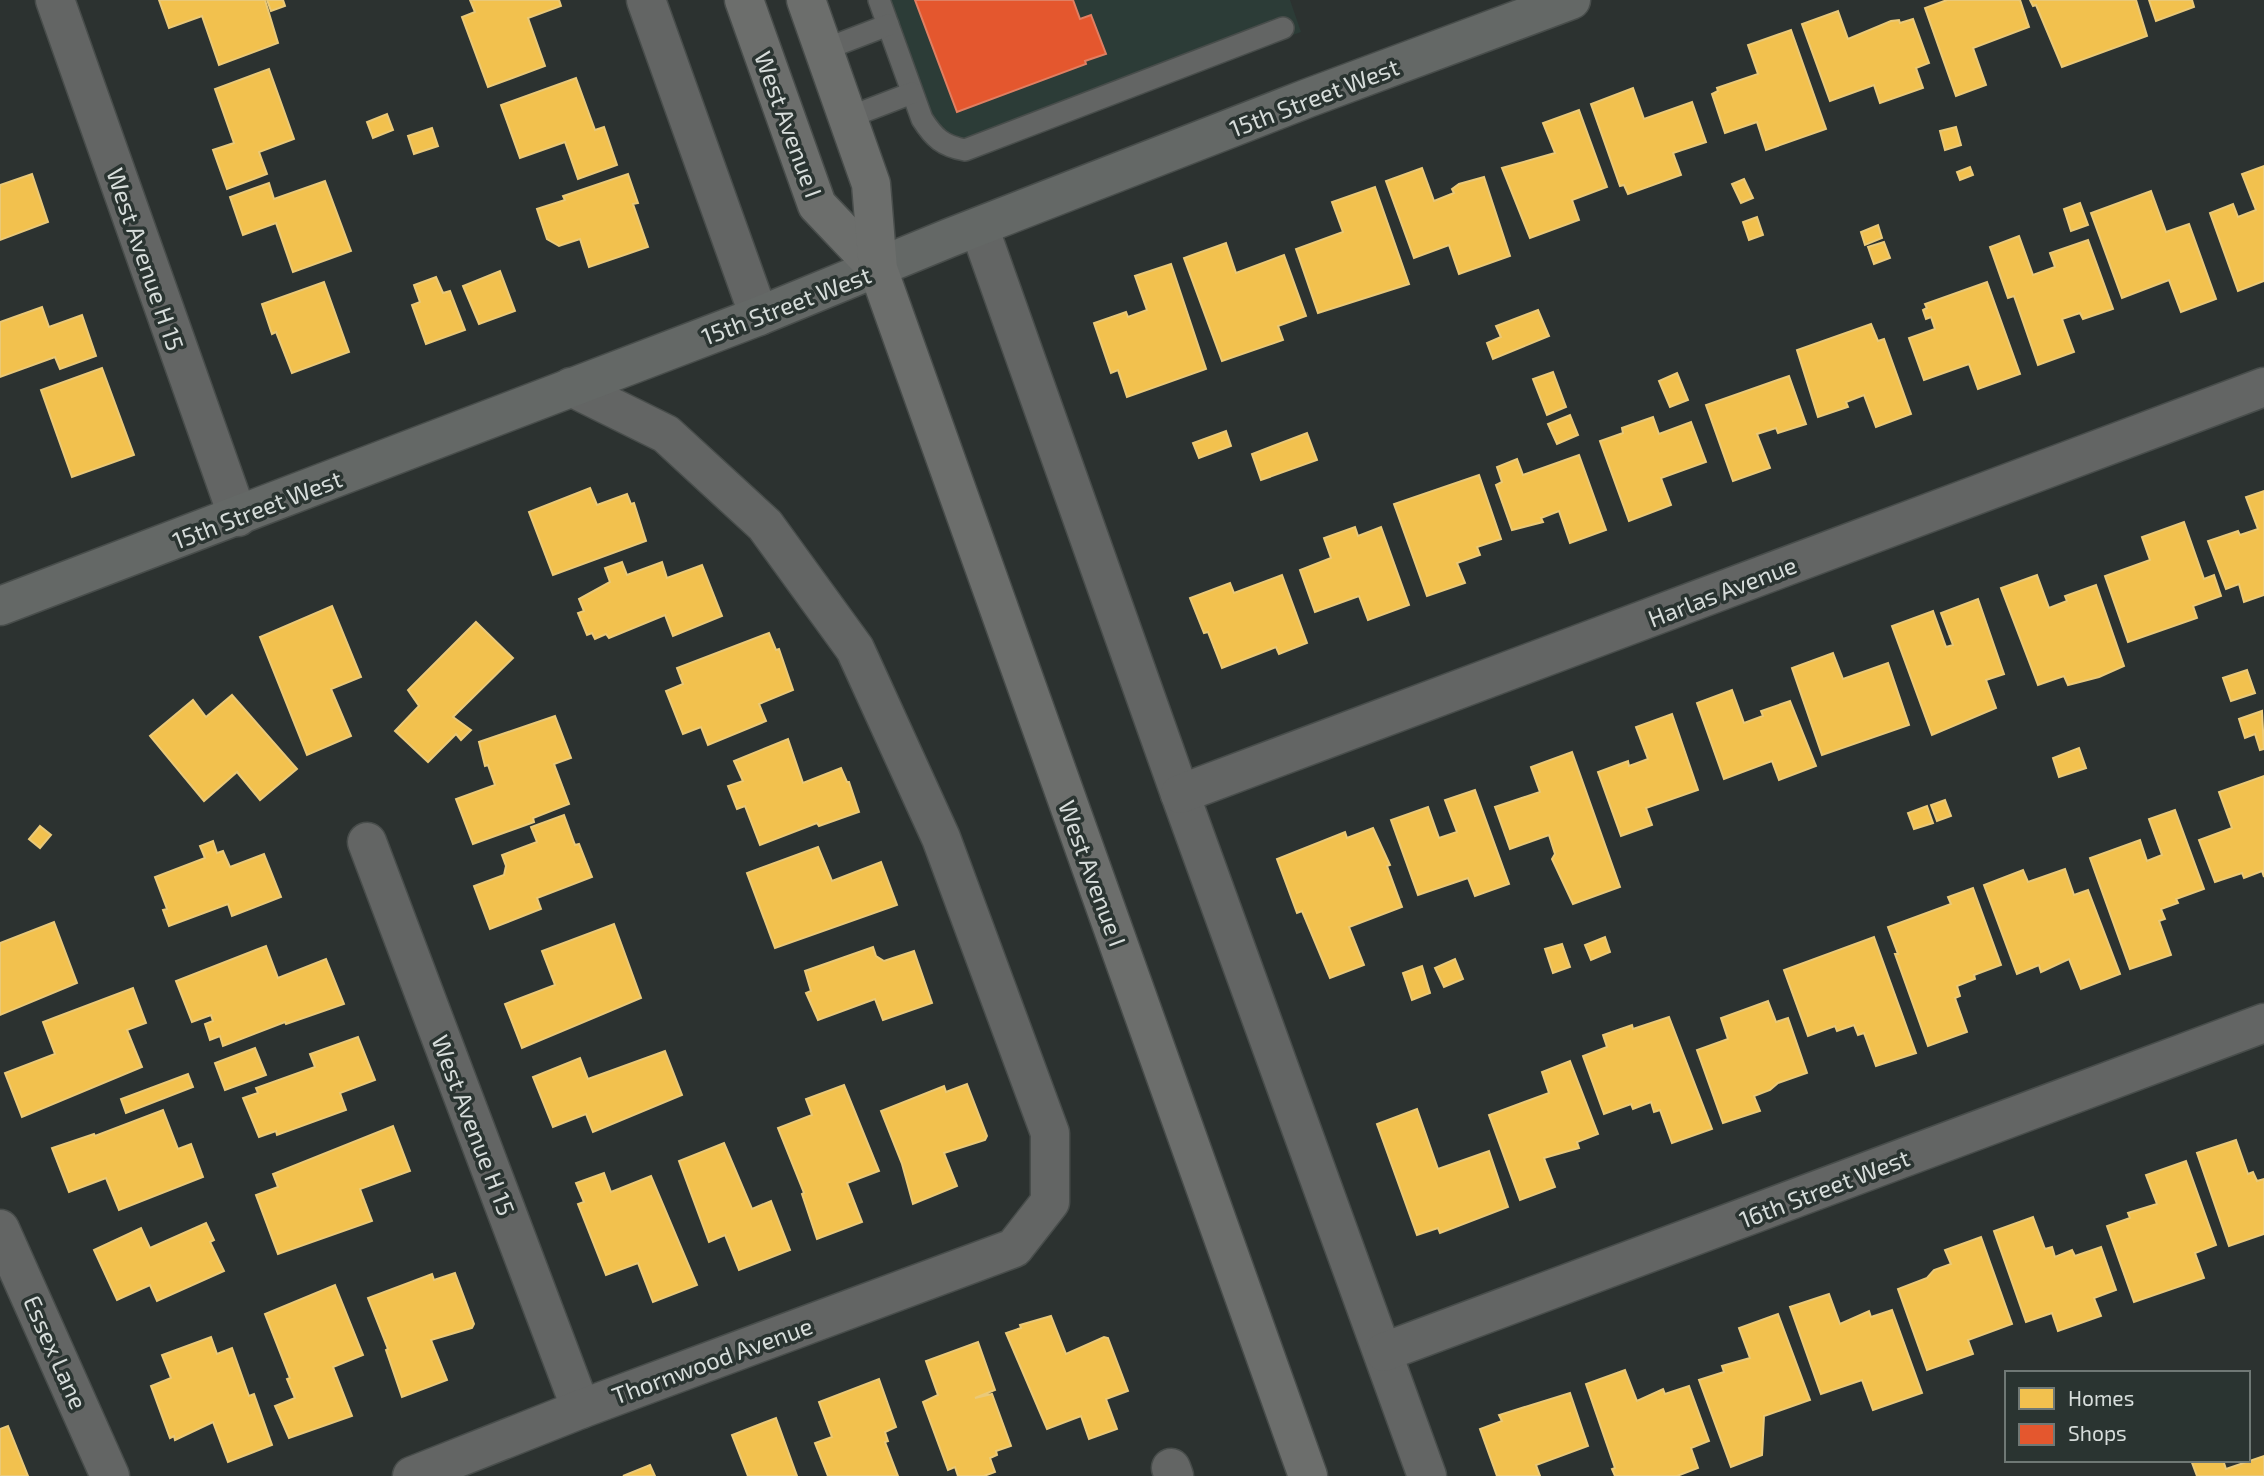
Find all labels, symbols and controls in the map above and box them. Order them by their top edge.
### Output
street label: West Avenue I [749,47,829,201]
street label: 15th Street West [1225,51,1403,143]
street label: West Avenue H 15 [101,164,191,354]
street label: 15th Street West [697,259,875,351]
street label: 15th Street West [168,463,346,555]
street label: Harlas Avenue [1644,549,1800,633]
street label: West Avenue I [1053,796,1133,950]
street label: West Avenue H 15 [426,1031,522,1219]
street label: 16th Street West [1735,1142,1913,1234]
street label: Essex Lane [18,1291,94,1413]
street label: Thornwood Avenue [608,1310,816,1410]
legend [2005,1371,2250,1462]
text: Homes [2068,1385,2134,1410]
text: Shops [2068,1420,2127,1445]

